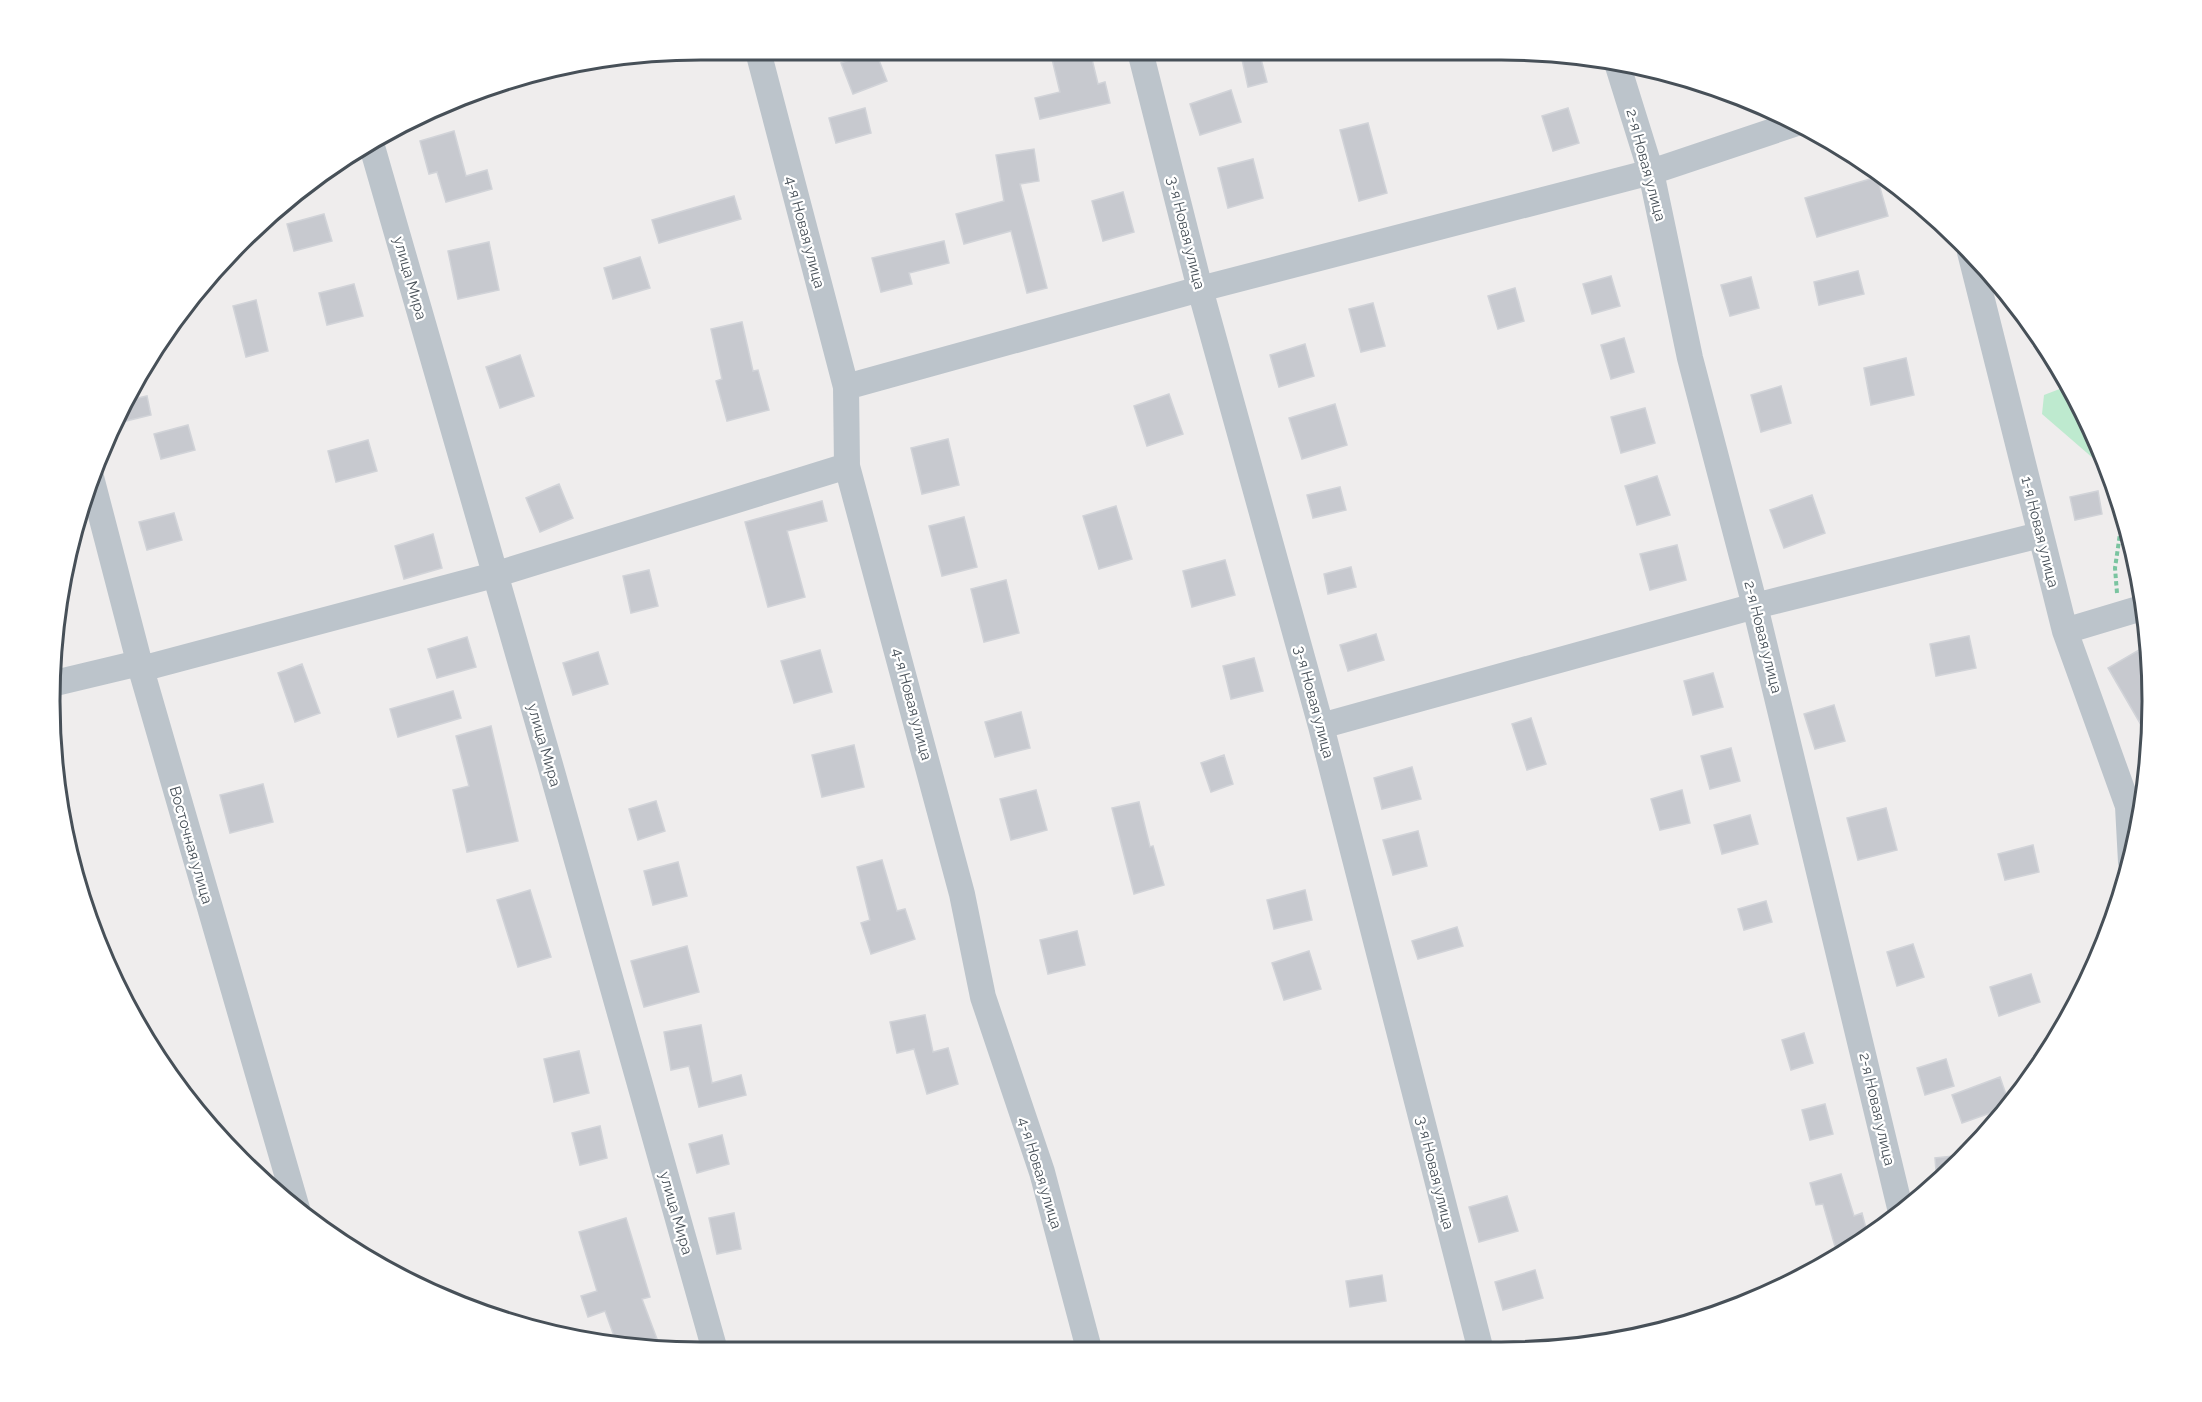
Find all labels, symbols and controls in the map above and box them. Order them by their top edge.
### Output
street label: 2-я Новая улица [1622,107,1670,223]
street label: 4-я Новая улица [781,174,829,290]
street label: 3-я Новая улица [1163,175,1209,291]
street label: улица Мира [390,234,430,322]
street label: 1-я Новая улица [2017,475,2063,589]
street label: 2-я Новая улица [1740,579,1786,695]
street label: 3-я Новая улица [1290,644,1338,760]
street label: 4-я Новая улица [888,646,936,762]
street label: улица Мира [524,701,564,789]
street label: Восточная улица [166,784,216,906]
street label: 2-я Новая улица [1855,1051,1899,1167]
street label: 4-я Новая улица [1014,1115,1066,1231]
street label: 3-я Новая улица [1412,1115,1458,1231]
street label: улица Мира [656,1169,696,1257]

